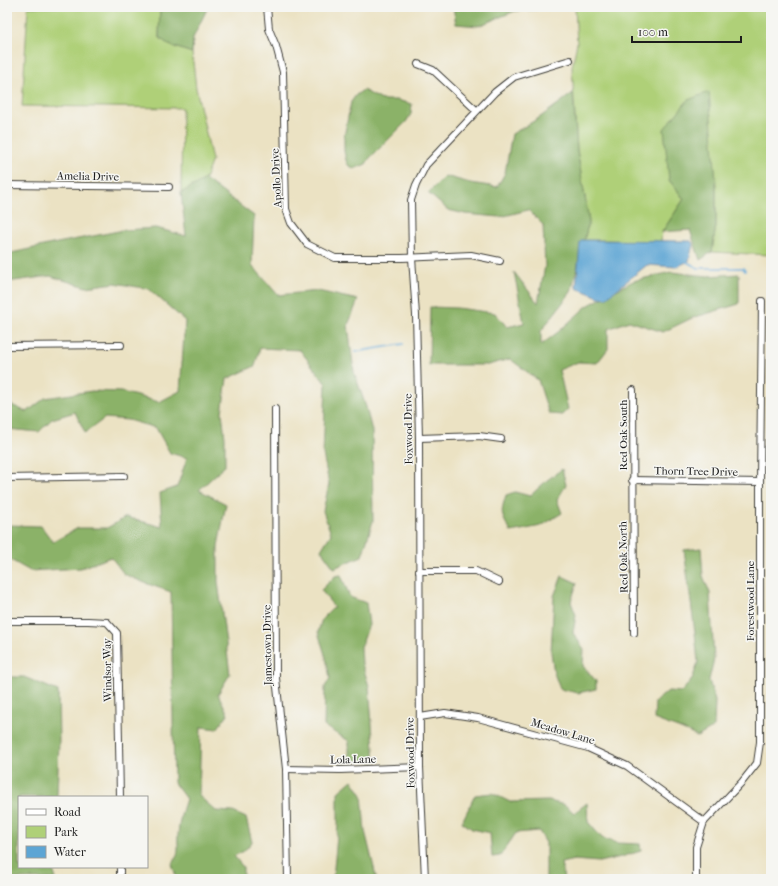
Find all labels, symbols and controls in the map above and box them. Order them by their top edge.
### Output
scale bar [632,18,741,44]
text: 100 m [638,25,668,39]
street label: Apollo Drive [268,147,285,209]
street label: Amelia Drive [56,169,120,184]
street label: Foxwood Drive [401,393,416,465]
street label: Red Oak South [617,399,630,470]
street label: Thorn Tree Drive [654,464,739,479]
street label: Red Oak North [616,520,631,593]
street label: Forestwood Lane [744,560,757,641]
street label: Jamestown Drive [260,604,275,686]
street label: Windsor Way [100,637,115,703]
street label: Meadow Lane [529,716,597,747]
street label: Foxwood Drive [403,717,418,789]
street label: Lola Lane [330,753,377,766]
legend [18,796,148,868]
text: Road [54,805,81,819]
text: Park [54,825,79,839]
text: Water [53,845,87,859]

